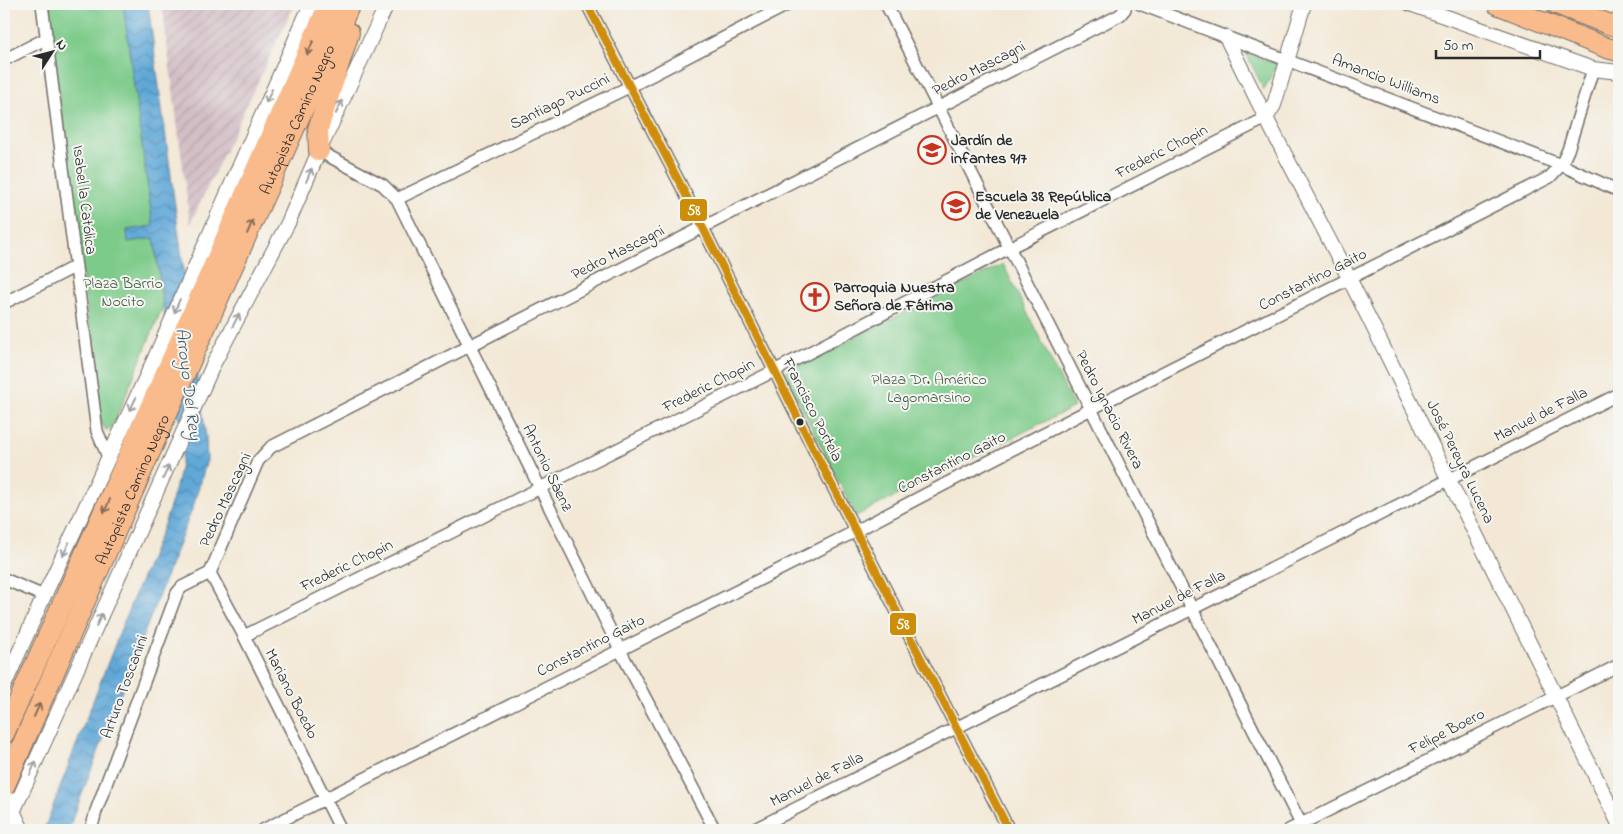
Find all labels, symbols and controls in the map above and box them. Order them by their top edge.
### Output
north arrow [28,28,78,78]
scale bar [1436,28,1539,60]
text: N [50,35,73,55]
street label: Pedro Mascagni [928,35,1030,103]
text: 50 m [1443,35,1474,57]
one-way arrow [304,40,314,55]
street label: Autopista Camino Negro [254,41,342,199]
street label: Amancio Williams [1328,48,1444,112]
street label: Santiago Puccini [506,67,614,137]
one-way arrow [264,88,274,103]
one-way arrow [335,100,345,115]
street label: Frederic Chopin [1111,118,1212,186]
place label: Jardín de infantes 917 [951,129,1027,171]
school or university icon: Jardín de infantes 917 [917,135,947,165]
street label: Isabel la Católica [65,144,103,256]
one-way arrow [304,168,314,183]
place label: Escuela 38 República de Venezuela [975,185,1112,227]
school or university icon: Escuela 38 República de Venezuela [941,191,971,221]
line badge: 58 [679,198,708,222]
text: 58 [687,201,701,222]
street label: Pedro Mascagni [567,219,669,287]
one-way arrow [246,220,255,235]
street label: Constantino Gaito [1255,242,1371,318]
park label: Plaza Barrio Nocito [83,272,163,314]
place label: Parroquia Nuestra Señora de Fátima [834,276,955,318]
church icon: Parroquia Nuestra Señora de Fátima [800,282,830,312]
one-way arrow [172,298,182,313]
one-way arrow [232,313,241,328]
water label: Arroyo Del Rey [167,326,207,443]
street label: Pedro Ignacio Rivera [1069,346,1149,474]
street label: Frederic Chopin [658,352,759,420]
street label: Francisco Portela [775,353,848,466]
park label: Plaza Dr. Américo Lagomarsino [871,368,987,410]
street label: Manuel de Falla [1490,381,1592,449]
one-way arrow [128,396,138,411]
street label: José Pereyra Lucena [1420,396,1500,528]
street label: Autopista Camino Negro [90,411,177,569]
unlabelled marker [795,417,805,427]
street label: Antonio Sáenz [515,420,579,516]
street label: Constantino Gaito [894,425,1010,501]
street label: Pedro Mascagni [194,449,258,551]
one-way arrow [162,465,172,480]
one-way arrow [101,498,111,513]
street label: Frederic Chopin [296,533,398,599]
one-way arrow [60,541,70,556]
street label: Manuel de Falla [1128,564,1230,632]
street label: Constantino Gaito [533,608,649,684]
line badge: 58 [889,612,917,636]
one-way arrow [95,613,105,628]
text: 58 [896,615,910,636]
street label: Arturo Toscanini [95,632,155,742]
street label: Mariano Boedo [258,645,324,743]
one-way arrow [33,703,43,718]
street label: Felipe Boero [1404,703,1489,762]
street label: Manuel de Falla [766,746,868,814]
one-way arrow [28,761,38,776]

